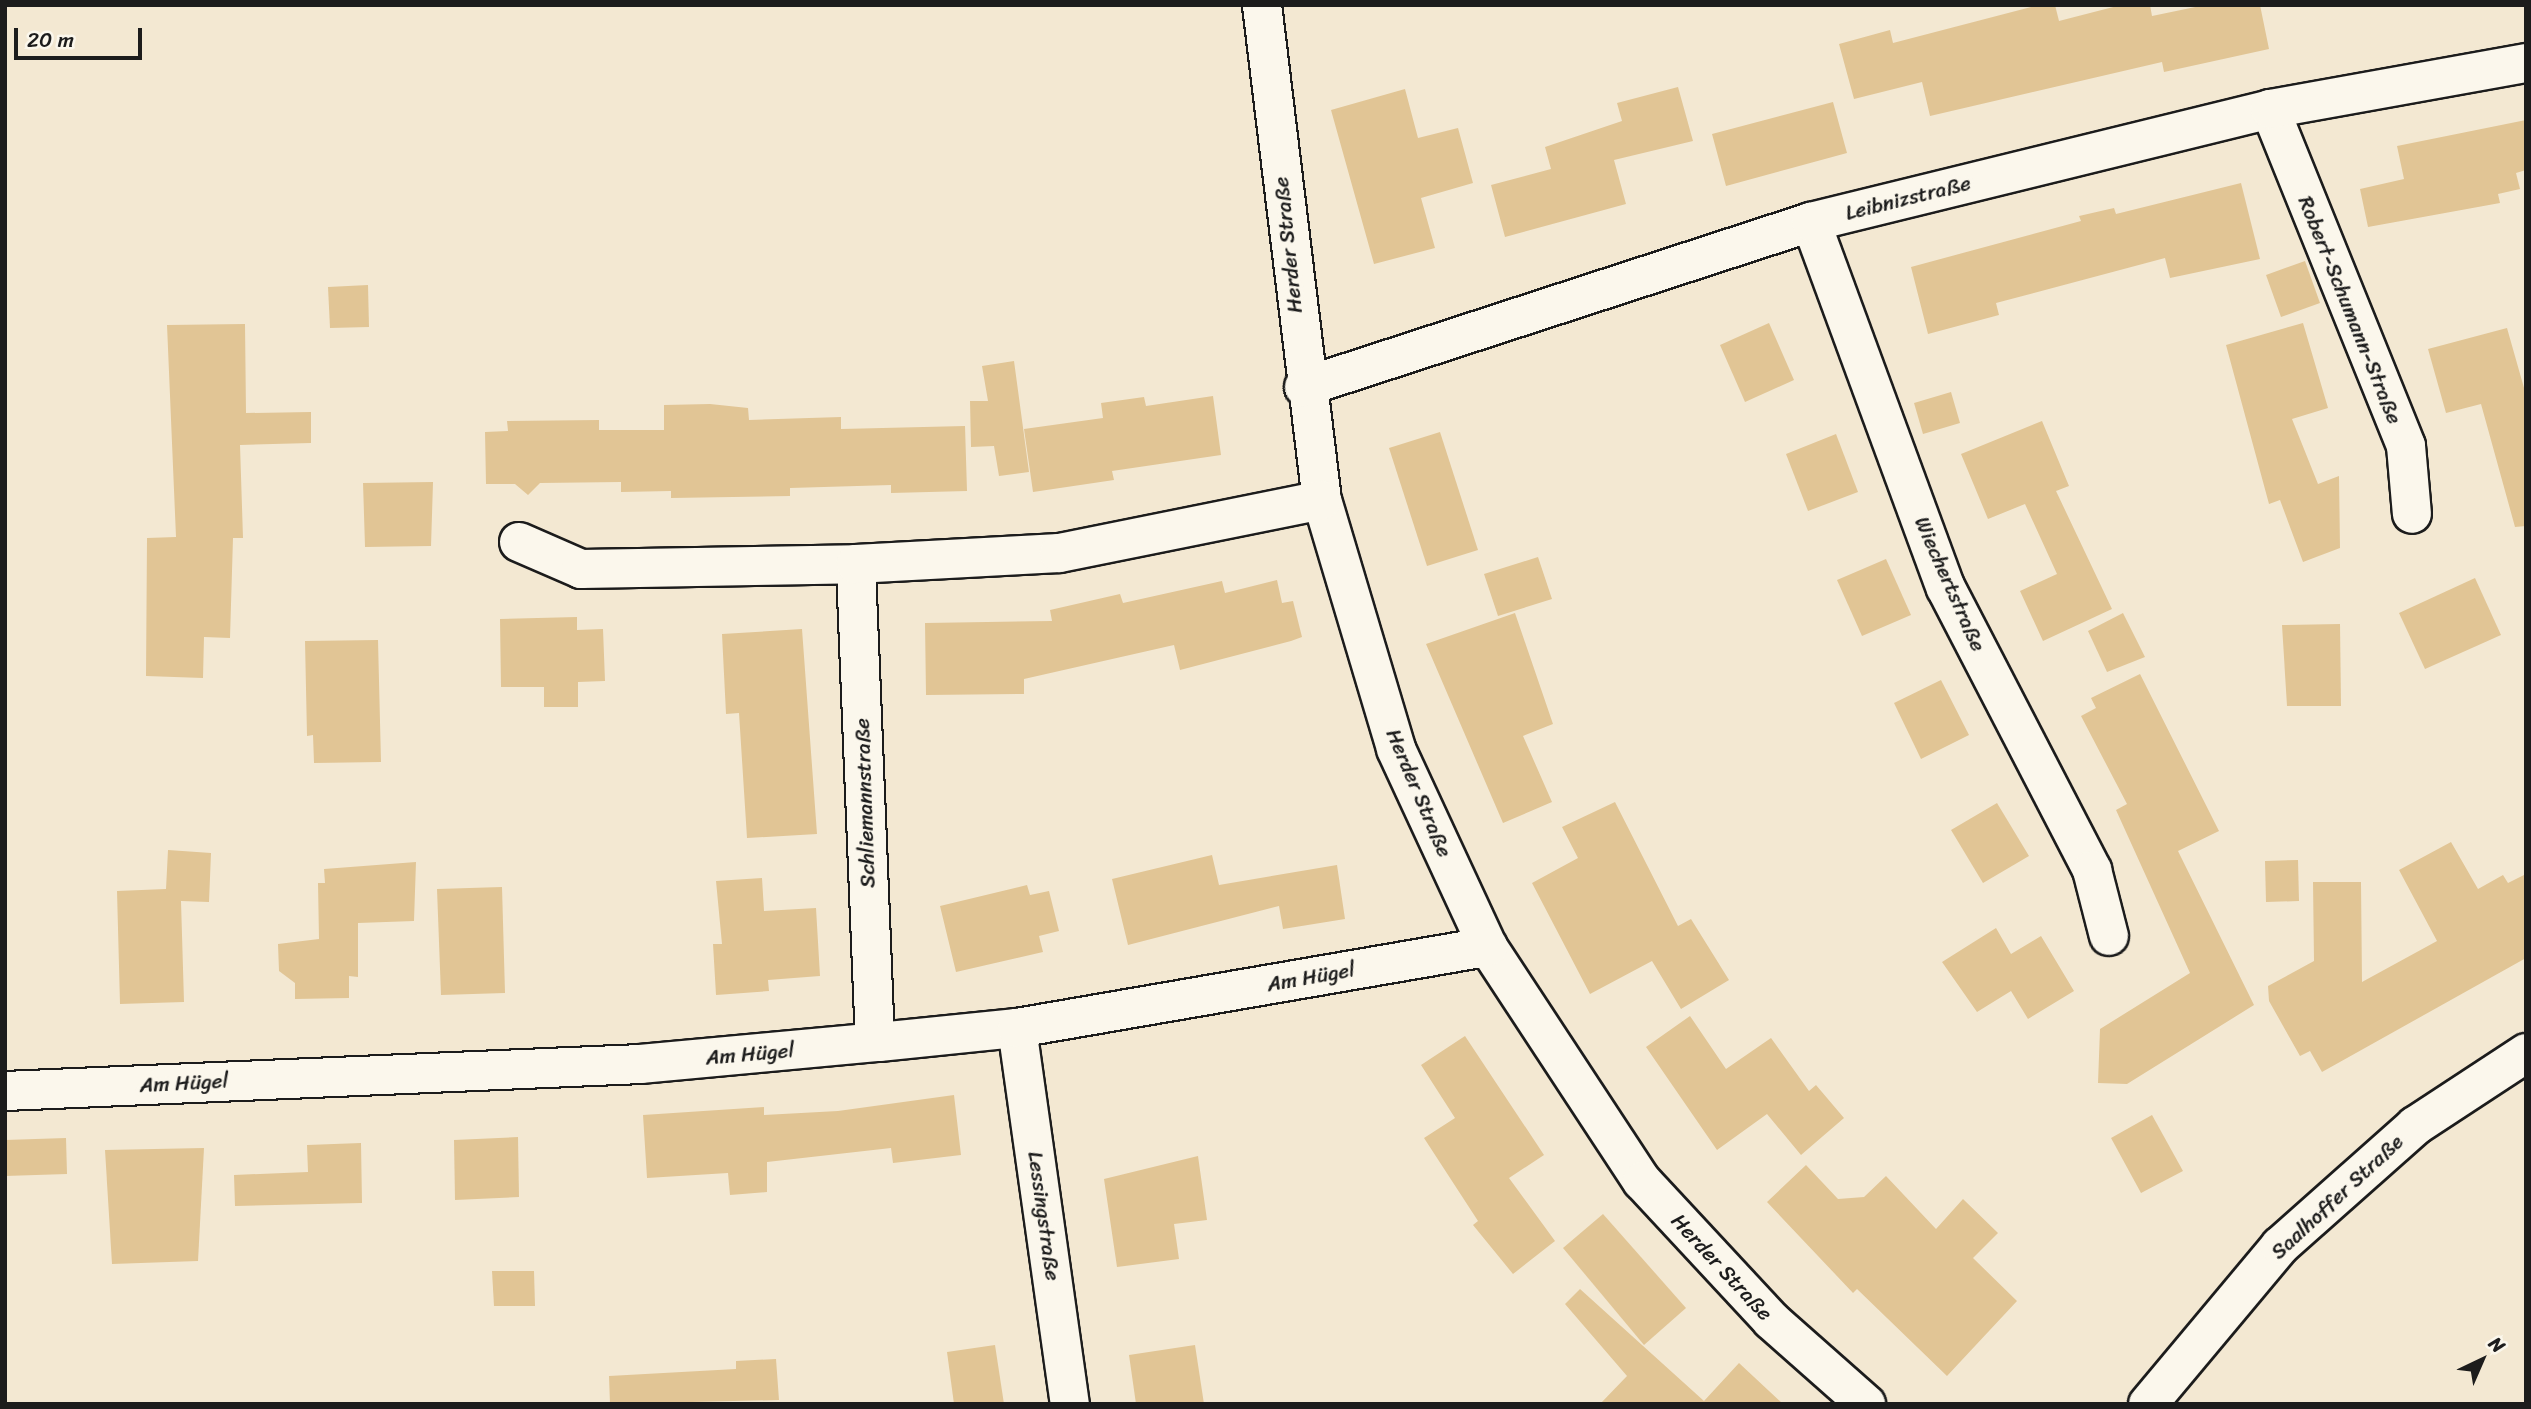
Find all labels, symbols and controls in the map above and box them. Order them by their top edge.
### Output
scale bar [18,14,145,58]
text: 20 m [27,21,74,59]
street label: Leibnizstraße [1843,170,1973,226]
street label: Herder Straße [1268,176,1308,314]
street label: Robert-Schumann-Straße [2293,192,2407,428]
street label: Wiechertstraße [1909,513,1991,655]
street label: Schliemannstraße [849,718,881,888]
street label: Herder Straße [1381,725,1457,861]
street label: Am Hügel [1265,957,1357,997]
street label: Am Hügel [705,1038,795,1070]
street label: Am Hügel [139,1068,229,1098]
street label: Saalhoffer Straße [2266,1129,2408,1265]
street label: Lessingstraße [1022,1150,1066,1282]
street label: Herder Straße [1666,1208,1778,1326]
north arrow [2447,1325,2517,1395]
text: N [2481,1328,2513,1361]

